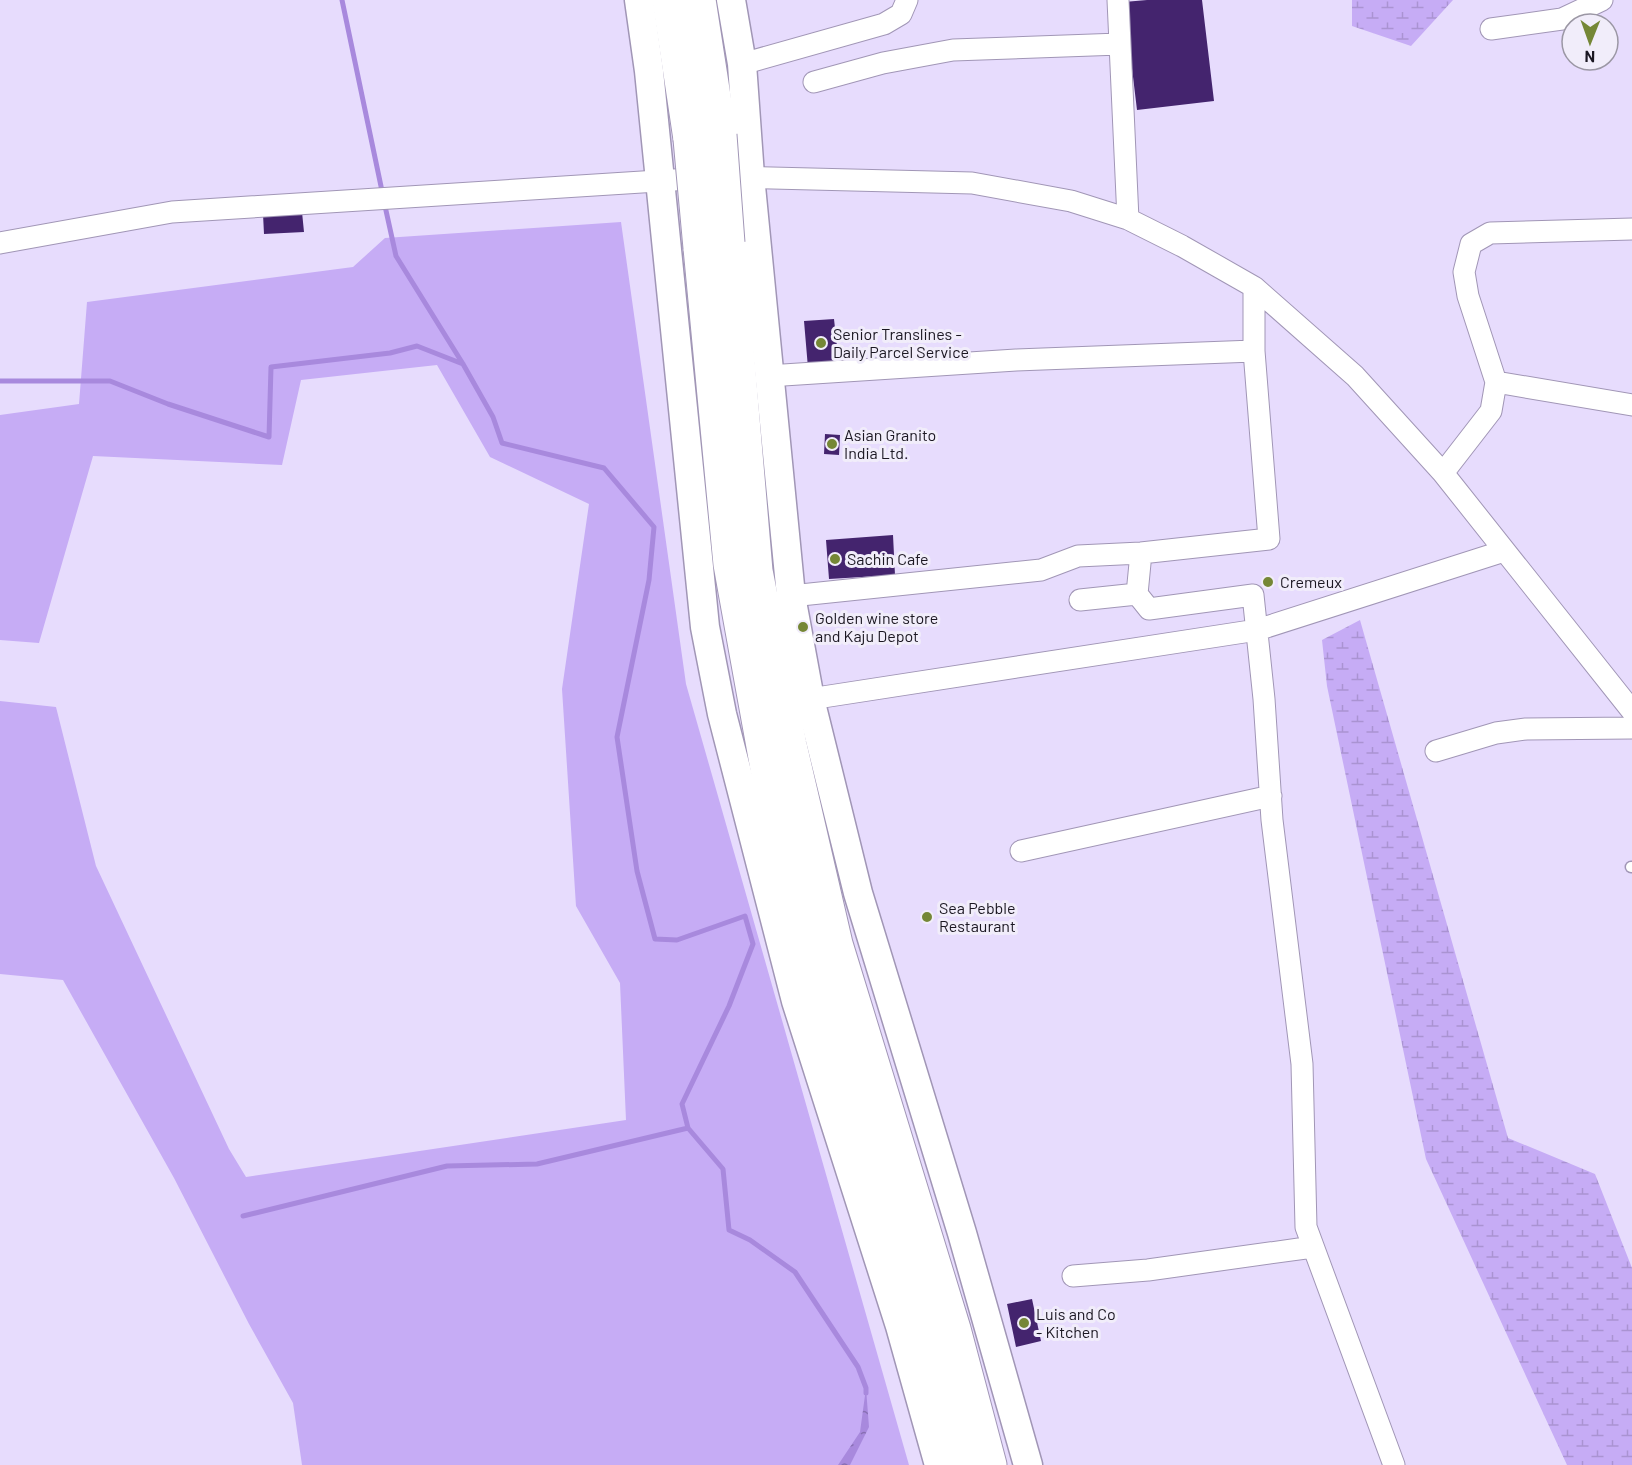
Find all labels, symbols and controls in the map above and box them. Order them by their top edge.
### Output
north arrow [1560,12,1620,72]
text: N [1584,48,1595,67]
place label: Senior Translines - Daily Parcel Service [833,324,969,361]
marker: Senior Translines - Daily Parcel Service [814,336,828,350]
place label: Asian Granito India Ltd. [844,425,936,462]
marker: Asian Granito India Ltd. [825,437,839,451]
place label: Sachin Cafe [847,549,929,568]
marker: Sachin Cafe [828,552,842,566]
place label: Cremeux [1280,572,1342,591]
marker: Cremeux [1261,575,1275,589]
place label: Golden wine store and Kaju Depot [815,608,938,645]
marker: Golden wine store and Kaju Depot [796,620,810,634]
place label: Sea Pebble Restaurant [939,898,1016,935]
marker: Sea Pebble Restaurant [920,910,934,924]
place label: Luis and Co - Kitchen [1036,1304,1116,1341]
marker: Luis and Co - Kitchen [1017,1316,1031,1330]

